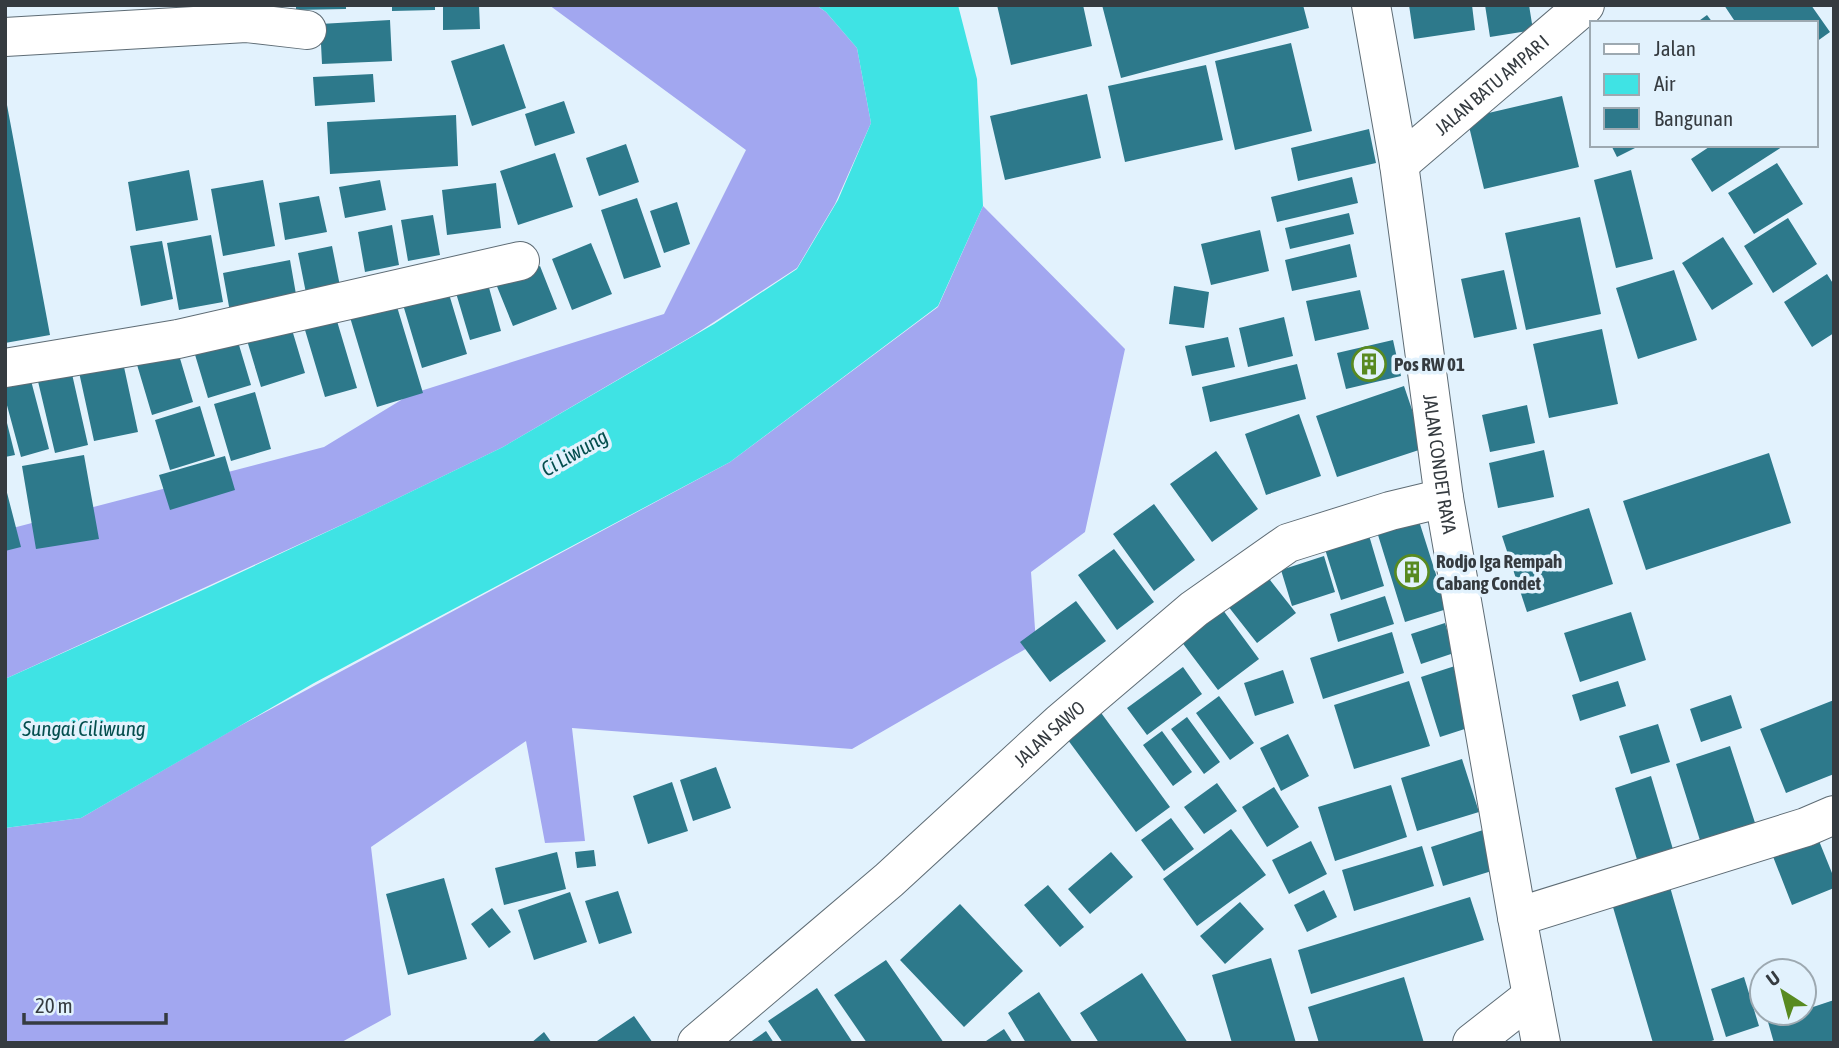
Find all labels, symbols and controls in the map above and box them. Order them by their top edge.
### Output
legend [1590,21,1818,147]
street label: JALAN BATU AMPAR I [1430,30,1553,139]
text: Jalan [1654,36,1696,60]
text: Air [1654,71,1676,95]
text: Bangunan [1654,106,1733,130]
building icon: Pos RW 01 [1350,345,1388,383]
place label: Pos RW 01 [1394,353,1465,375]
street label: JALAN CONDET RAYA [1419,393,1461,536]
water label: Ci Liwung [536,423,612,481]
place label: Rodjo Iga Rempah Cabang Condet [1436,550,1562,594]
building icon: Rodjo Iga Rempah Cabang Condet [1393,553,1431,591]
street label: JALAN SAWO [1009,696,1089,771]
water label: Sungai Ciliwung [21,716,146,740]
north arrow [1748,957,1818,1027]
text: U [1762,966,1784,990]
scale bar [24,982,166,1026]
text: 20 m [35,993,73,1017]

